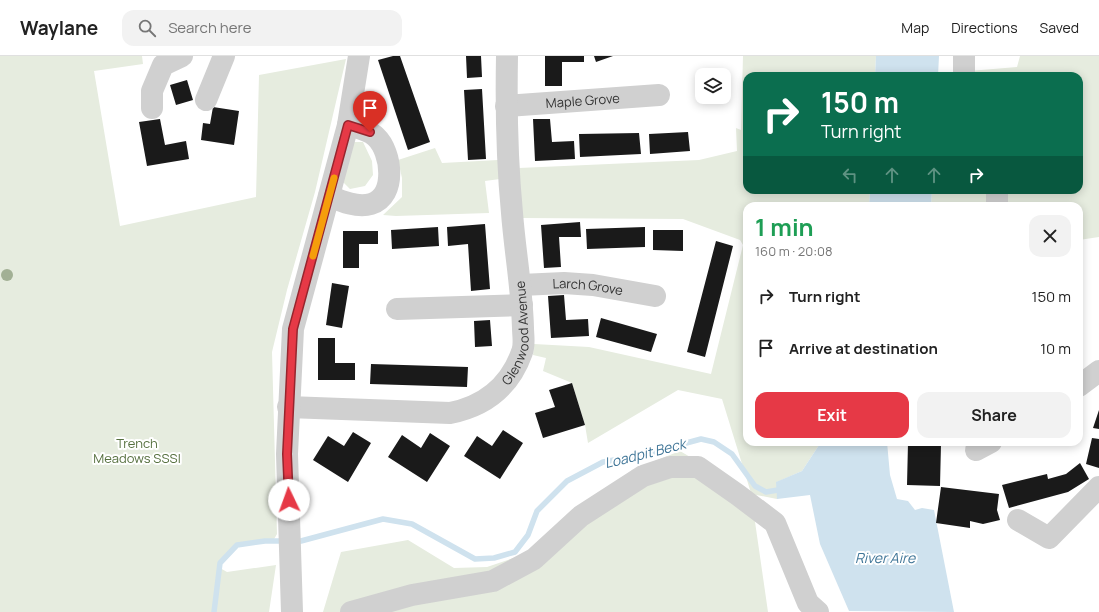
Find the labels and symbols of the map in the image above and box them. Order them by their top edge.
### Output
street label: Maple Grove [545,89,621,112]
pin [353,91,387,132]
street label: Larch Grove [552,274,625,299]
street label: Glenwood Avenue [497,280,533,389]
water label: Loadpit Beck [602,433,690,472]
park label: Trench Meadows SSSI [93,434,181,467]
position arrow [268,479,310,521]
water label: River Aire [855,548,916,567]

